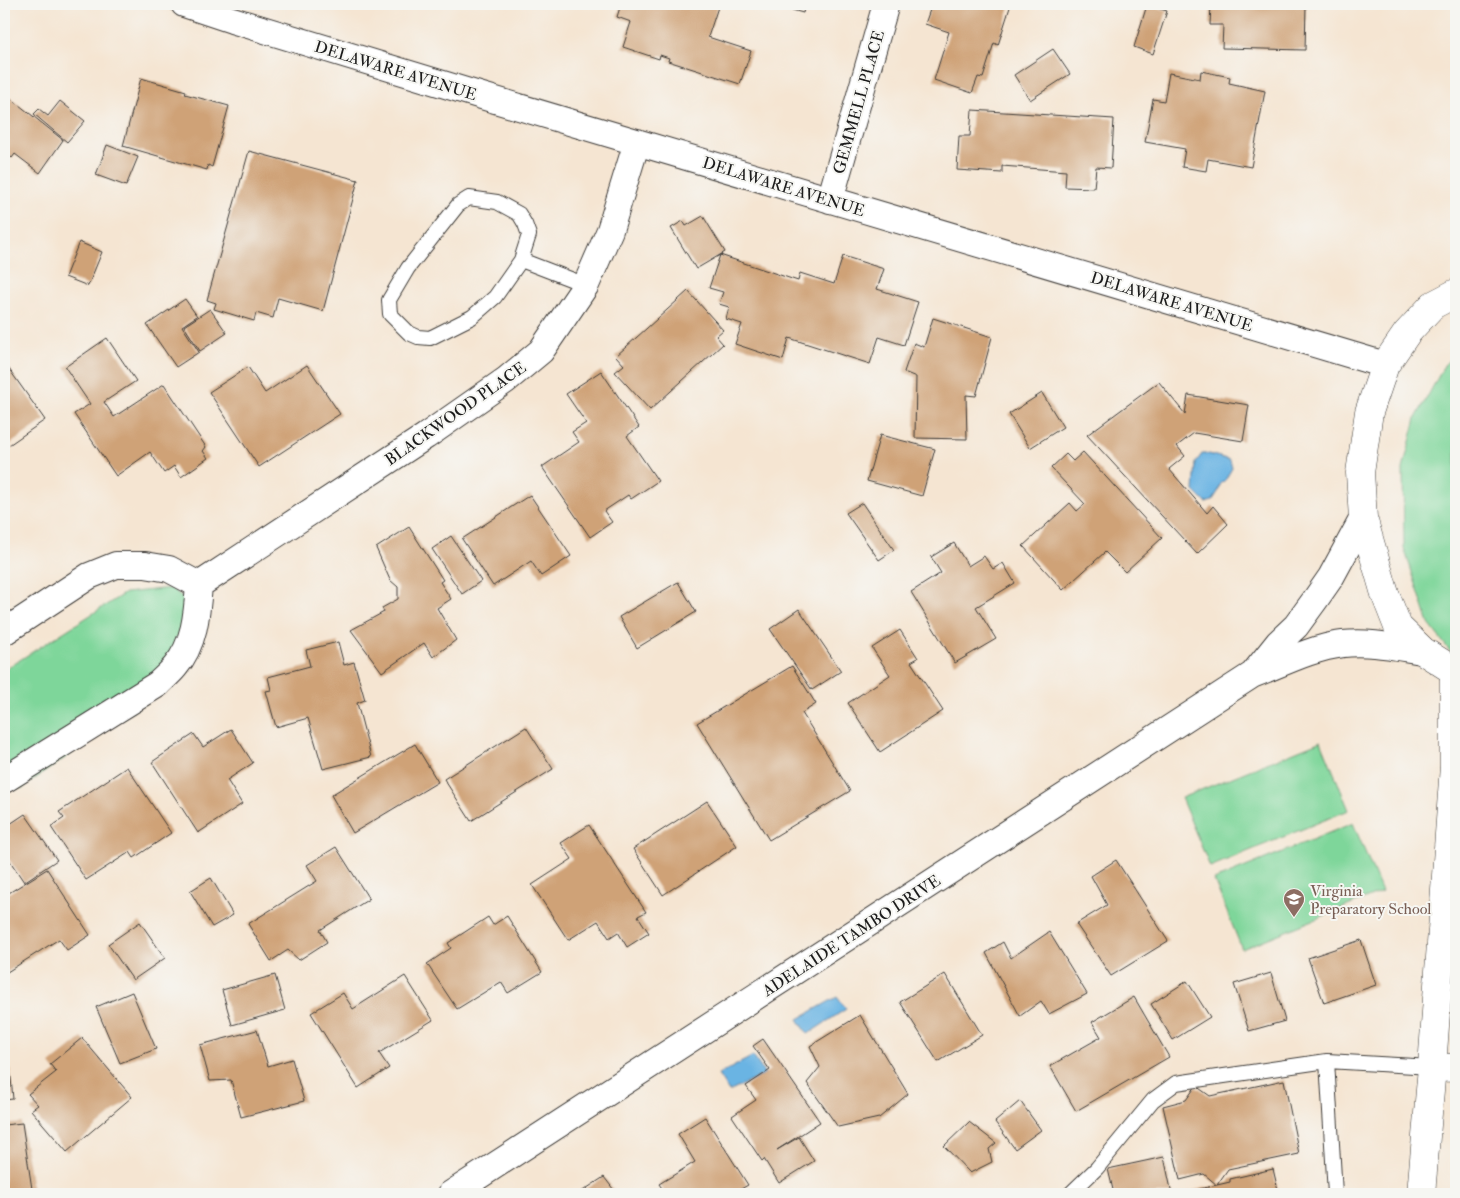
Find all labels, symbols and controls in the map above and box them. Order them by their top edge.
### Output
street label: GEMMELL PLACE [829,28,889,176]
street label: DELAWARE AVENUE [312,37,479,105]
street label: DELAWARE AVENUE [700,153,867,221]
street label: DELAWARE AVENUE [1088,268,1255,336]
street label: BLACKWOOD PLACE [381,358,530,470]
street label: ADELAIDE TAMBO DRIVE [758,871,944,1001]
place label: Virginia Preparatory School [1310,881,1431,920]
school or university icon: Virginia Preparatory School [1282,887,1306,918]

